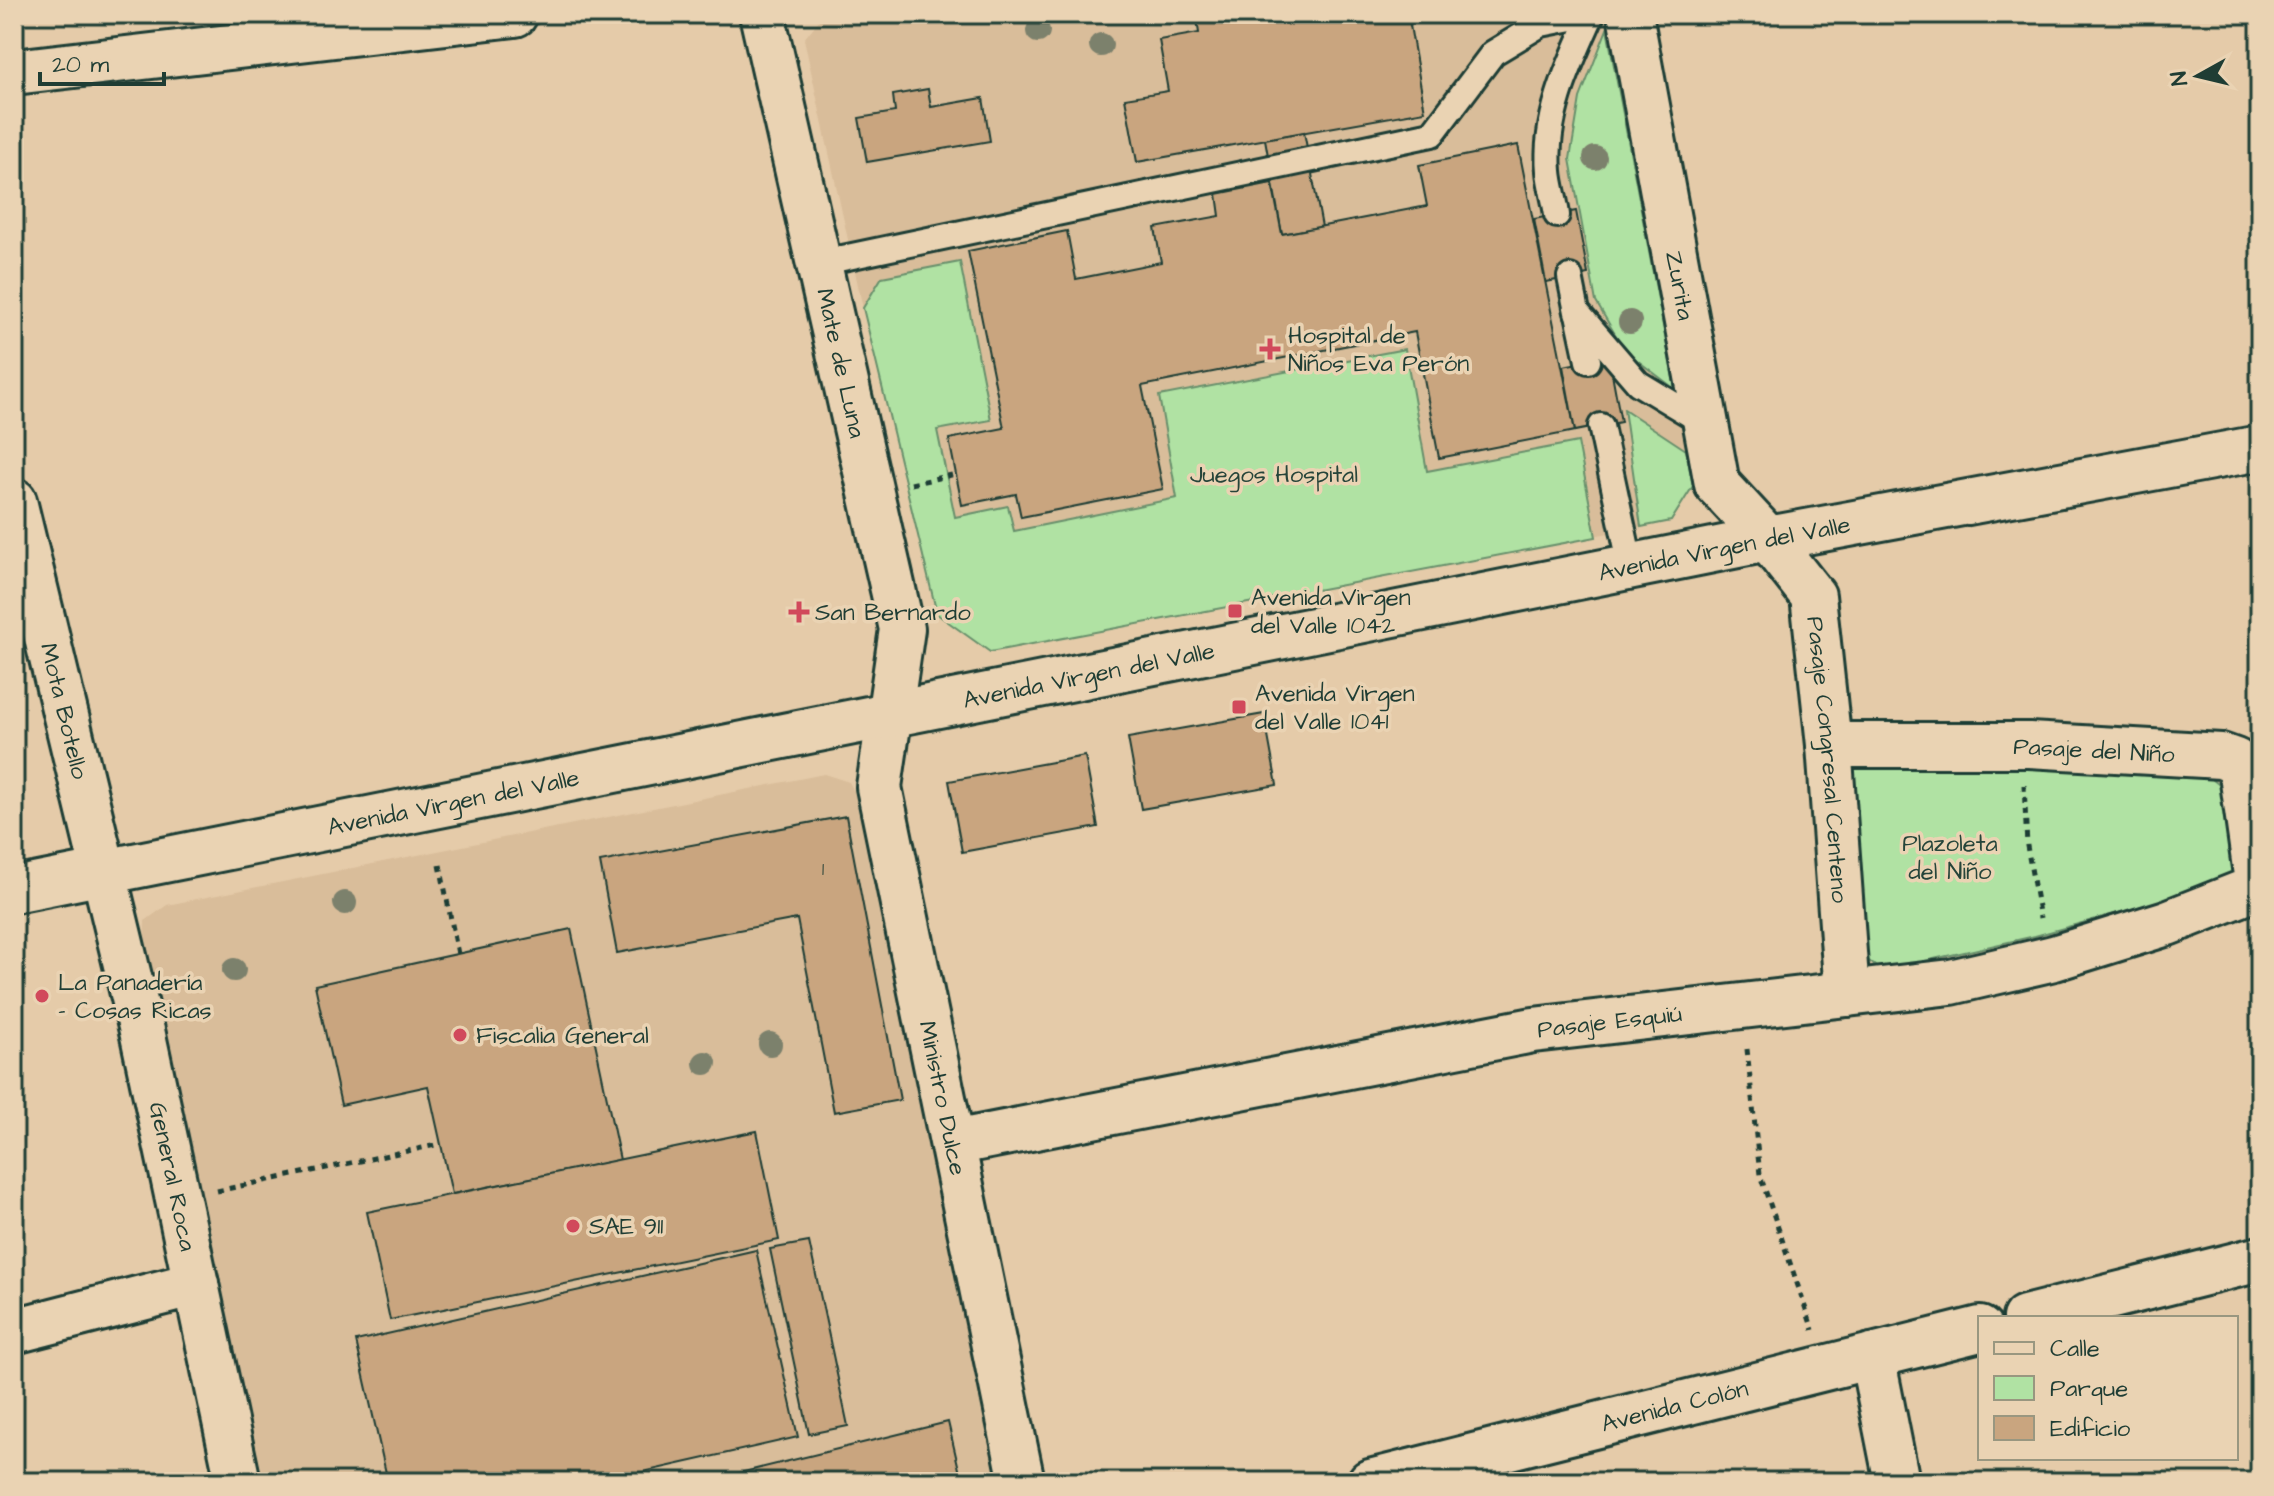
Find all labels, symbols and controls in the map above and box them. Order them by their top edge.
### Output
scale bar [40,36,164,86]
north arrow [2158,36,2238,116]
text: 20 m [52,48,109,82]
text: N [2163,69,2196,88]
street label: Zurita [1656,248,1702,323]
street label: Mate de Luna [807,285,874,441]
place label: Hospital de Niños Eva Perón [1288,319,1469,381]
marker: Hospital de Niños Eva Perón [1259,338,1281,360]
park label: Juegos Hospital [1190,458,1358,493]
street label: Avenida Virgen del Valle [1595,508,1853,591]
place label: Avenida Virgen del Valle 1042 [1251,581,1411,643]
place label: San Bernardo [815,596,971,630]
marker: Avenida Virgen del Valle 1042 [1226,602,1244,620]
marker: San Bernardo [790,603,808,621]
street label: Pasaje Congresal Centeno [1797,615,1856,905]
street label: Avenida Virgen del Valle [960,634,1218,718]
street label: Mota Botello [31,640,97,783]
place label: Avenida Virgen del Valle 1041 [1255,677,1415,739]
marker: Avenida Virgen del Valle 1041 [1230,698,1248,716]
street label: Pasaje del Niño [2012,730,2176,772]
street label: Avenida Virgen del Valle [325,761,582,845]
park label: Plazoleta del Niño [1902,827,1998,889]
house number: 1 [822,855,825,883]
place label: La Panadería - Cosas Ricas [58,966,212,1028]
marker: La Panadería - Cosas Ricas [33,987,51,1005]
street label: Pasaje Esquiú [1536,997,1684,1047]
street label: Ministro Dulce [910,1018,974,1179]
place label: Fiscalia General [476,1019,649,1053]
marker: Fiscalia General [451,1026,469,1044]
street label: General Roca [140,1099,204,1254]
place label: SAE 911 [589,1210,663,1244]
marker: SAE 911 [564,1217,582,1235]
legend [1978,1316,2238,1460]
text: Calle [2050,1332,2100,1366]
street label: Avenida Colón [1598,1372,1752,1441]
text: Parque [2050,1372,2128,1406]
text: Edificio [2050,1412,2131,1446]

